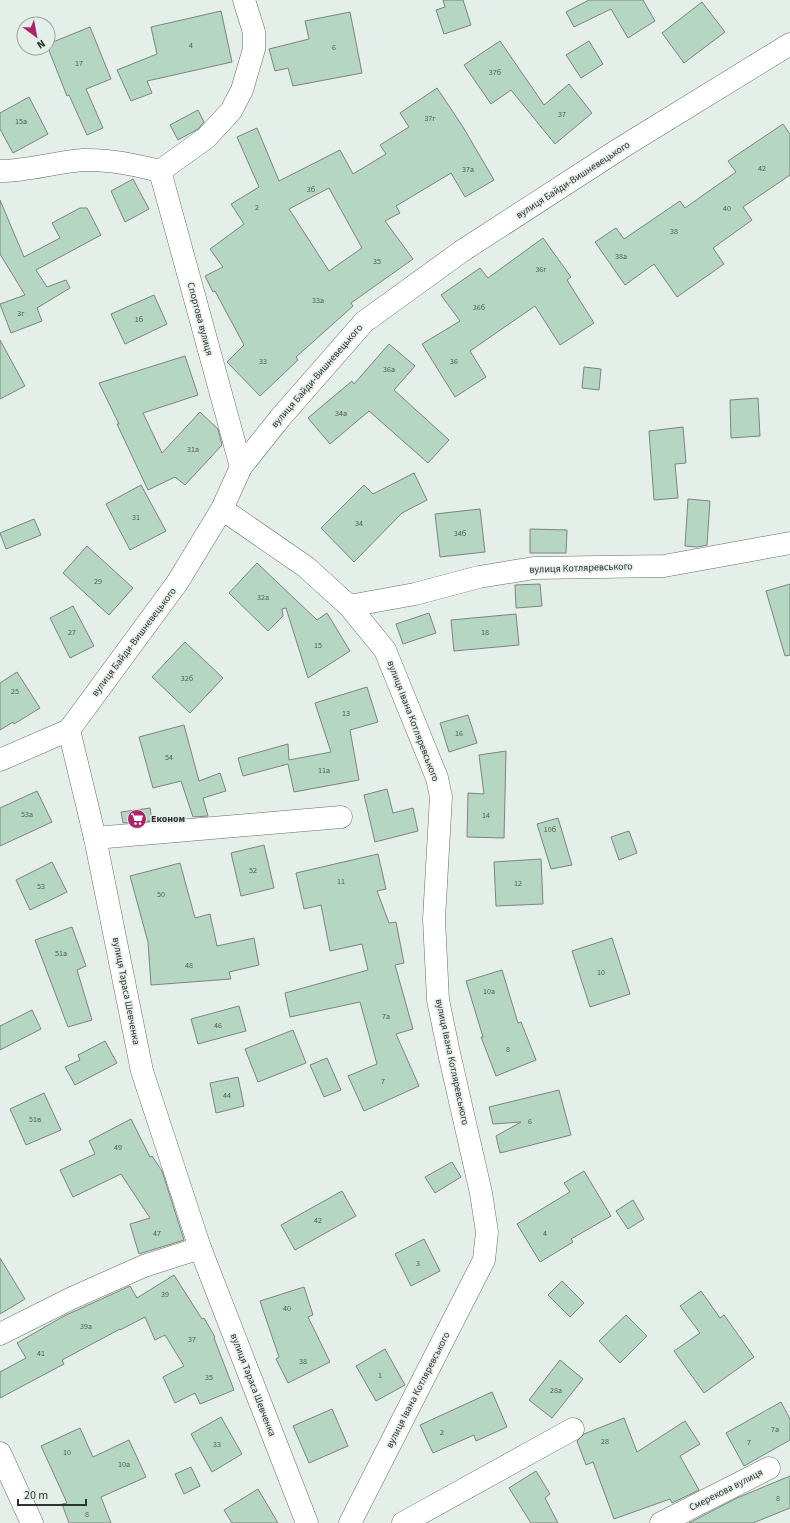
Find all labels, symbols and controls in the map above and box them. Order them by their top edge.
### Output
north arrow [16,16,56,56]
text: N [34,36,48,52]
house number: 4 [189,40,193,51]
house number: 6 [332,42,336,53]
house number: 17 [75,58,83,69]
house number: 37б [489,67,501,78]
house number: 37 [558,109,566,120]
house number: 37г [424,113,436,124]
house number: 15а [15,116,27,127]
street label: вулиця Байди-Вишневецького [513,138,633,222]
house number: 42 [758,163,766,174]
house number: 37а [462,164,474,175]
house number: 3б [307,184,315,195]
house number: 2 [255,202,259,213]
house number: 40 [723,203,731,214]
house number: 38 [670,226,678,237]
house number: 38а [615,251,627,262]
house number: 35 [373,256,381,267]
house number: 36г [535,264,547,275]
street label: Спортова вулиця [183,281,217,357]
house number: 33а [312,295,324,306]
house number: 36б [473,302,485,313]
house number: 3г [17,308,25,319]
house number: 1б [135,314,143,325]
street label: вулиця Байди-Вишневецького [268,321,366,431]
house number: 33 [259,356,267,367]
house number: 36 [450,356,458,367]
house number: 36а [383,364,395,375]
house number: 34а [335,408,347,419]
house number: 31а [187,444,199,455]
house number: 31 [132,512,140,523]
house number: 34 [355,518,363,529]
house number: 34б [454,528,466,539]
street label: вулиця Котляревського [529,559,633,577]
house number: 29 [94,576,102,587]
street label: вулиця Байди-Вишневецького [88,585,180,699]
house number: 32а [257,592,269,603]
house number: 27 [68,627,76,638]
house number: 18 [481,627,489,638]
house number: 15 [314,640,322,651]
street label: вулиця Івана Котляревського [383,658,443,784]
house number: 32б [181,673,193,684]
house number: 25 [11,686,19,697]
house number: 13 [342,708,350,719]
house number: 16 [455,728,463,739]
house number: 54 [165,752,173,763]
house number: 11а [318,765,330,776]
supermarket icon: Економ [126,808,148,830]
house number: 53а [21,809,33,820]
house number: 14 [482,810,490,821]
place label: Економ [151,812,185,826]
house number: 10б [544,824,556,835]
house number: 52 [249,865,257,876]
house number: 11 [337,876,345,887]
house number: 12 [514,878,522,889]
house number: 53 [37,881,45,892]
house number: 50 [157,889,165,900]
street label: вулиця Тараса Шевченка [109,936,143,1046]
house number: 51а [55,948,67,959]
house number: 48 [185,960,193,971]
house number: 10 [597,967,605,978]
house number: 10а [483,986,495,997]
street label: вулиця Івана Котляревського [432,998,472,1126]
house number: 7а [382,1011,390,1022]
house number: 46 [214,1020,222,1031]
house number: 8 [506,1044,510,1055]
house number: 7 [381,1076,385,1087]
house number: 44 [223,1090,231,1101]
house number: 51в [29,1114,41,1125]
house number: 6 [528,1116,532,1127]
house number: 49 [114,1142,122,1153]
house number: 42 [314,1215,322,1226]
house number: 47 [153,1228,161,1239]
house number: 4 [543,1228,547,1239]
house number: 3 [416,1258,420,1269]
house number: 39 [161,1289,169,1300]
house number: 40 [283,1303,291,1314]
house number: 39а [80,1321,92,1332]
street label: вулиця Івана Котляревського [383,1329,453,1451]
street label: вулиця Тараса Шевченка [227,1331,279,1439]
house number: 37 [188,1334,196,1345]
house number: 41 [37,1348,45,1359]
house number: 38 [299,1356,307,1367]
house number: 1 [378,1370,382,1381]
house number: 35 [205,1372,213,1383]
house number: 28а [550,1385,562,1396]
house number: 7а [771,1424,779,1435]
house number: 2 [440,1427,444,1438]
house number: 28 [601,1436,609,1447]
house number: 7 [747,1437,751,1448]
house number: 33 [213,1439,221,1450]
house number: 10 [63,1447,71,1458]
house number: 10а [118,1459,130,1470]
street label: Смерекова вулиця [687,1465,765,1515]
scale bar [18,1481,86,1507]
text: 20 m [24,1487,48,1504]
house number: 8 [776,1493,780,1504]
house number: 8 [85,1509,89,1520]

